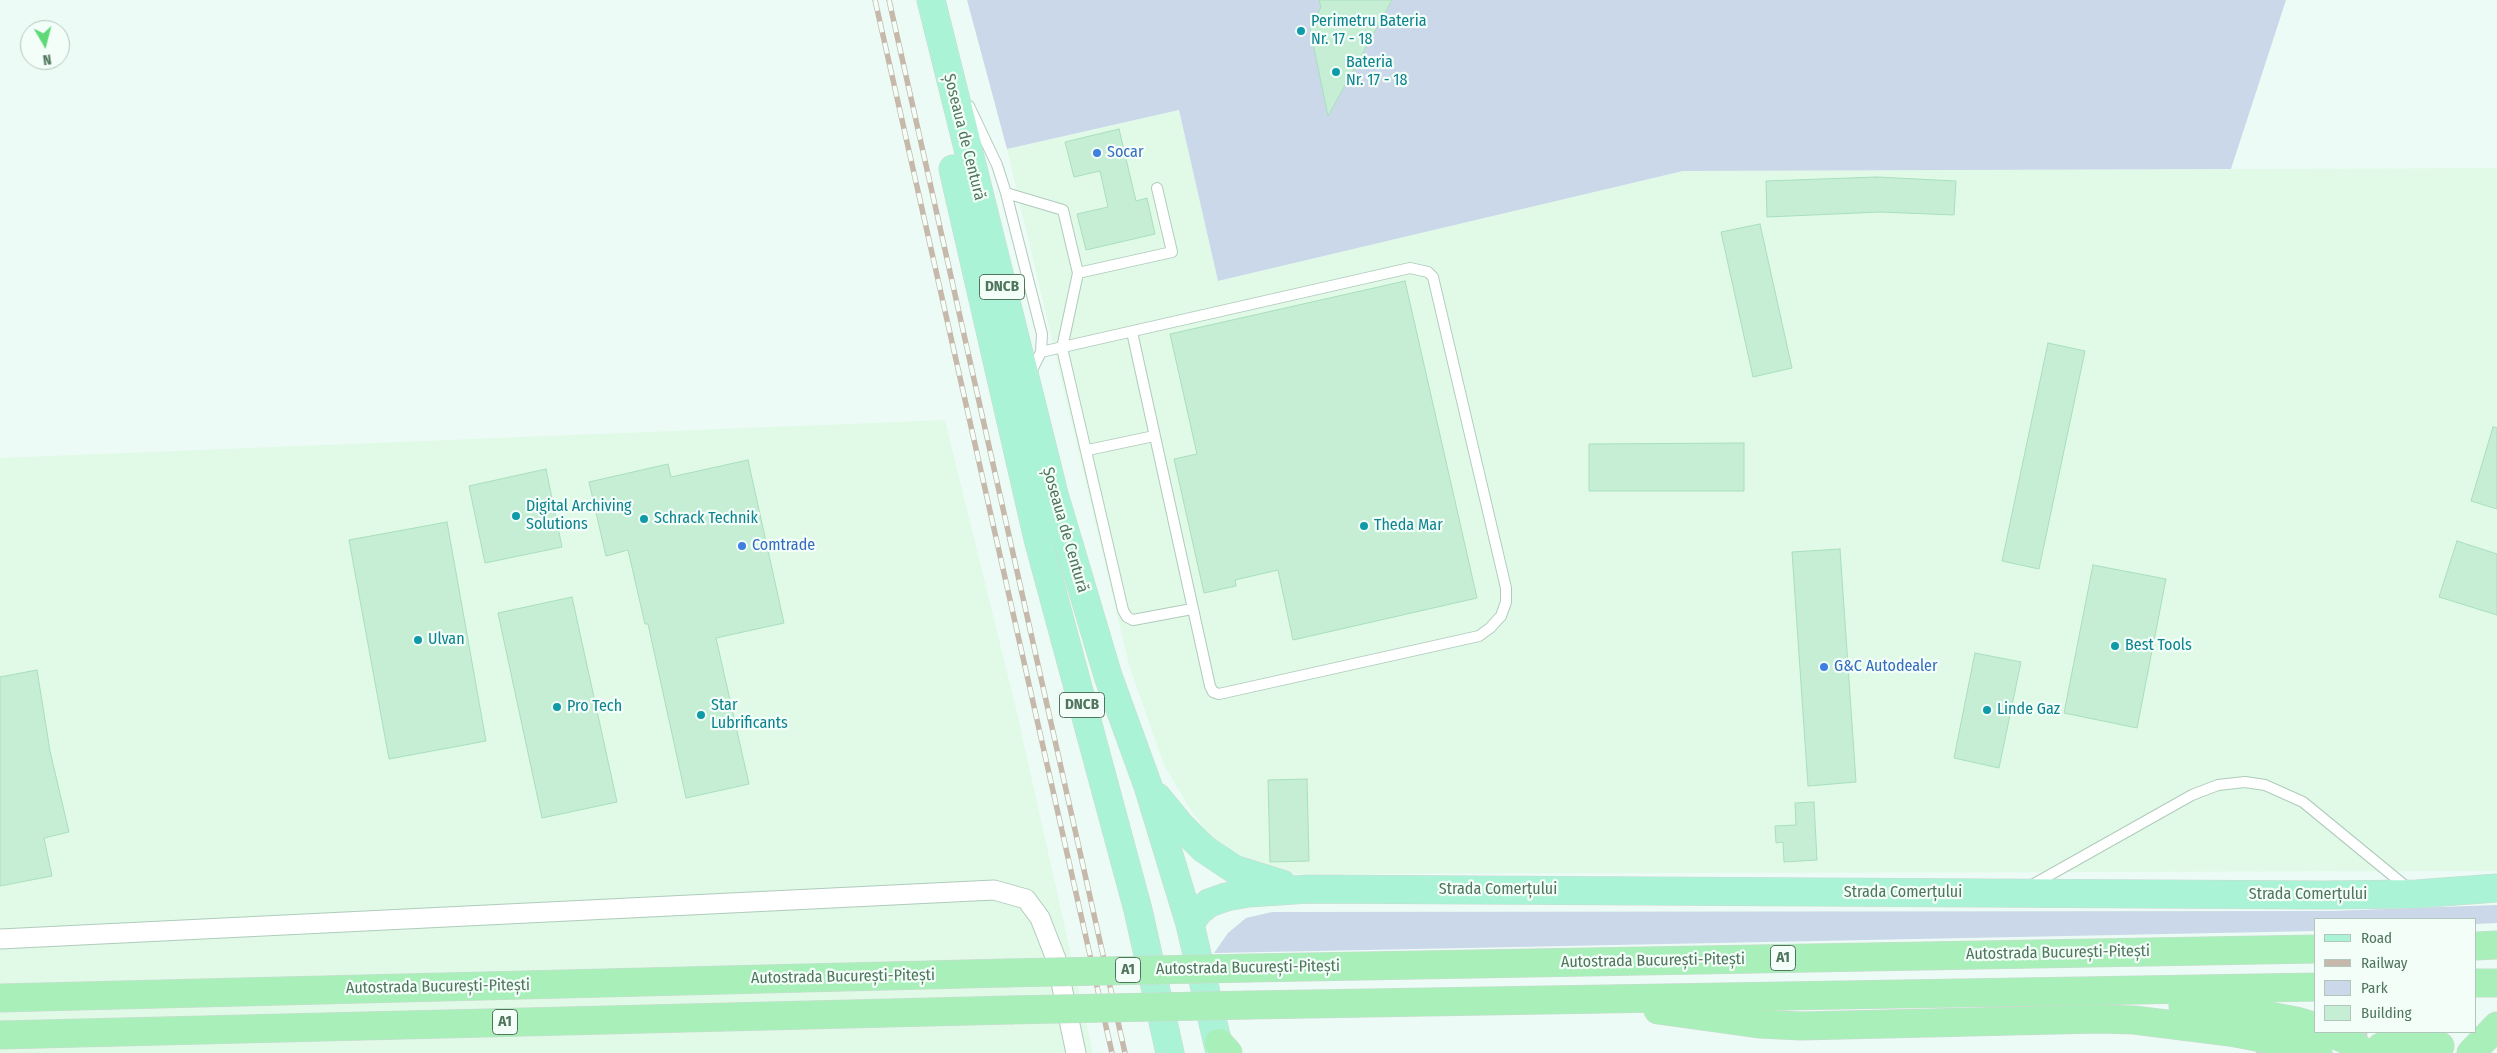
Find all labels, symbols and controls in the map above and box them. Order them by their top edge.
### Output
place label: Perimetru Bateria Nr. 17 - 18 [1311,12,1427,50]
north arrow [20,20,70,70]
marker: Perimetru Bateria Nr. 17 - 18 [1295,25,1307,37]
text: N [42,50,52,68]
place label: Bateria Nr. 17 - 18 [1346,53,1408,91]
marker: Bateria Nr. 17 - 18 [1330,66,1342,78]
street label: Șoseaua de Centură [939,72,989,202]
place label: Socar [1107,143,1143,163]
marker: Socar [1091,147,1103,159]
road number: DNCB [980,274,1024,300]
street label: Șoseaua de Centură [1038,465,1092,595]
place label: Digital Archiving Solutions [526,497,632,535]
place label: Schrack Technik [654,509,758,529]
marker: Digital Archiving Solutions [510,510,522,522]
marker: Schrack Technik [638,513,650,525]
place label: Theda Mar [1374,516,1443,536]
marker: Theda Mar [1358,520,1370,532]
place label: Comtrade [752,536,815,556]
marker: Comtrade [736,540,748,552]
place label: Ulvan [428,630,465,650]
marker: Ulvan [412,634,424,646]
place label: Best Tools [2125,636,2192,656]
marker: Best Tools [2109,640,2121,652]
place label: G&C Autodealer [1834,657,1938,677]
marker: G&C Autodealer [1818,661,1830,673]
road number: DNCB [1060,692,1104,718]
place label: Star Lubrificants [711,696,788,734]
place label: Pro Tech [567,697,622,717]
place label: Linde Gaz [1997,700,2060,720]
marker: Pro Tech [551,701,563,713]
marker: Linde Gaz [1981,704,1993,716]
marker: Star Lubrificants [695,709,707,721]
street label: Strada Comerțului [1439,880,1557,900]
street label: Strada Comerțului [1844,883,1962,903]
street label: Strada Comerțului [2249,885,2367,905]
legend [2314,918,2477,1033]
text: Road [2361,929,2392,947]
street label: Autostrada București-Pitești [1966,942,2150,964]
road number: A1 [1770,946,1796,970]
street label: Autostrada București-Pitești [1561,950,1745,972]
text: Railway [2361,954,2408,972]
street label: Autostrada București-Pitești [1156,957,1340,979]
road number: A1 [1116,958,1140,982]
street label: Autostrada București-Pitești [751,966,935,988]
street label: Autostrada București-Pitești [346,976,530,998]
text: Park [2361,979,2388,997]
text: Building [2361,1004,2412,1022]
road number: A1 [492,1010,518,1034]

